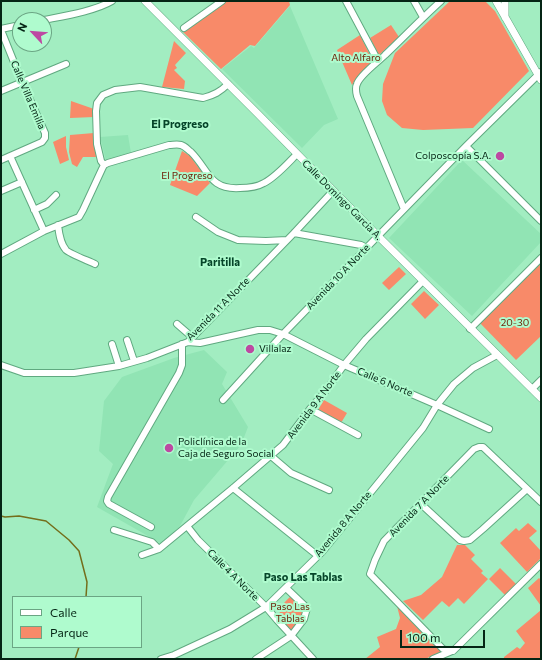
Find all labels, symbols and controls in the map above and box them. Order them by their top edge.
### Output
north arrow [12,12,52,52]
text: N [14,20,29,34]
park label: Alto Alfaro [331,52,381,64]
street label: Calle Villa Emilia [8,59,48,131]
district label: El Progreso [151,117,209,131]
place label: Colposcopía S.A. [415,150,491,162]
marker: Colposcopía S.A. [494,150,506,162]
street label: Calle Domingo Garcia A. [299,157,385,243]
park label: El Progreso [161,170,213,182]
street label: Avenida 10 A Norte [304,242,372,312]
district label: Paritilla [200,255,240,269]
street label: Avenida 11 A Norte [184,275,252,343]
park label: 20-30 [501,317,529,329]
marker: Villalaz [244,343,256,355]
place label: Villalaz [259,343,291,355]
street label: Calle 6 Norte [355,365,415,399]
street label: Avenida 9 A Norte [285,369,343,441]
place label: Policlínica de la Caja de Seguro Social [178,436,274,460]
marker: Policlínica de la Caja de Seguro Social [163,442,175,454]
street label: Avenida 7 A Norte [387,473,451,539]
street label: Avenida 8 A Norte [312,489,374,559]
street label: Calle 4 A Norte [205,547,261,603]
district label: Paso Las Tablas [264,570,342,584]
legend [12,596,142,648]
park label: Paso Las Tablas [270,601,310,624]
text: Calle [50,605,77,619]
scale bar [402,622,487,648]
text: Parque [50,625,88,639]
text: 100 m [407,630,441,644]

